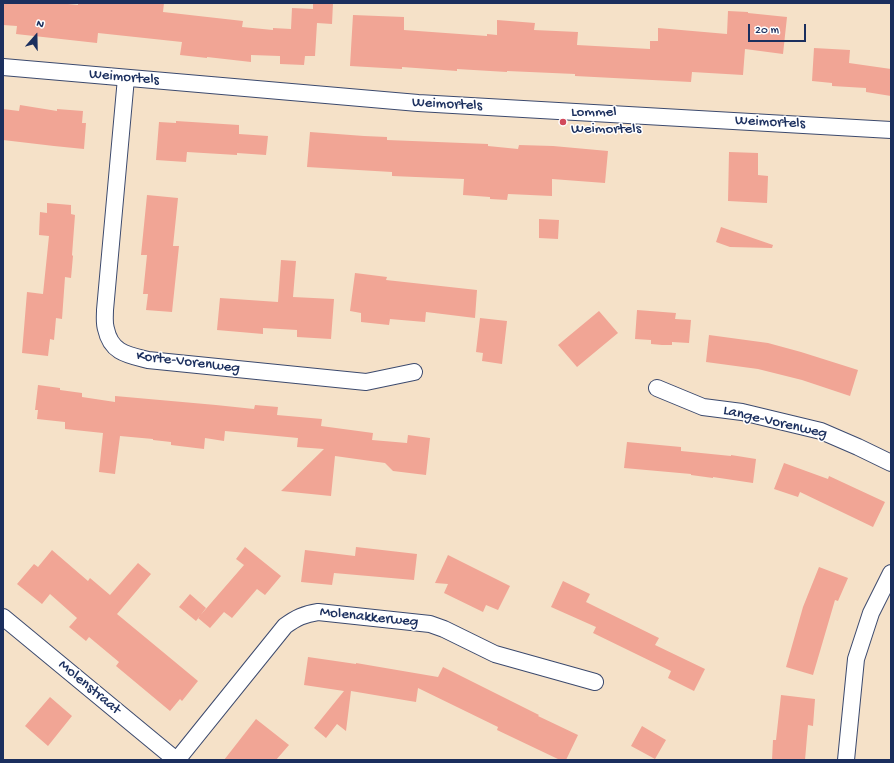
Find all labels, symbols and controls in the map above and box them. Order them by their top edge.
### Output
north arrow [16,16,56,56]
scale bar [750,16,808,42]
text: N [35,18,46,32]
text: 20 m [755,24,779,38]
street label: Weimortels [88,66,160,90]
street label: Weimortels [411,94,483,116]
place label: Lommel Weimortels [571,104,641,139]
street label: Weimortels [734,112,806,134]
marker: Lommel Weimortels [558,117,568,127]
street label: Korte-Vorenweg [135,348,241,378]
street label: Lange-Vorenweg [721,402,829,444]
street label: Molenakkerweg [319,604,419,632]
street label: Molenstraat [54,657,124,719]

